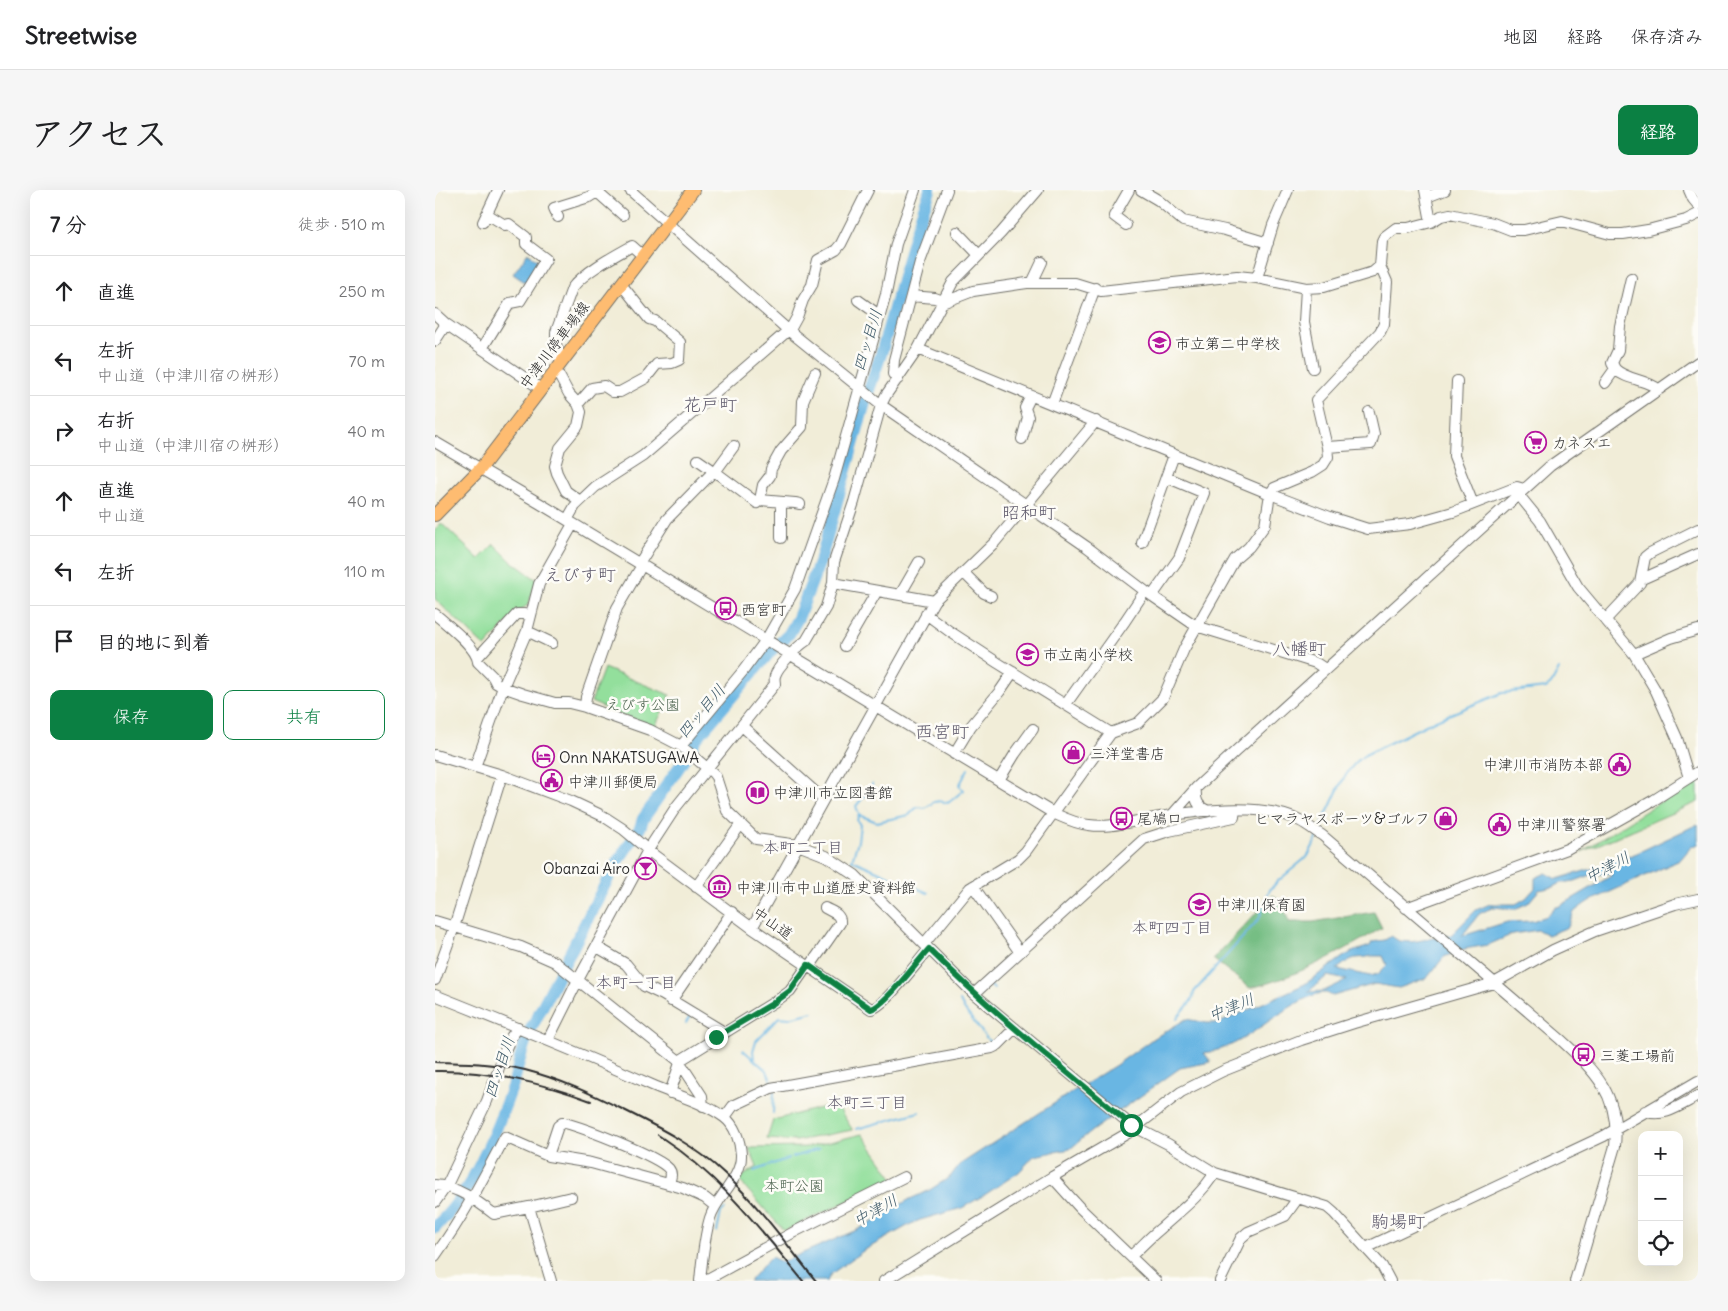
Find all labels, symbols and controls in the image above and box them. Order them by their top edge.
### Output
text: Streetwise [25,20,137,50]
text: 地図 [1503,25,1539,48]
text: 経路 [1567,25,1603,48]
text: 保存済み [1631,25,1703,48]
button: 経路 [1618,105,1698,155]
text: アクセス [30,111,168,155]
text: 7 分 [50,211,86,238]
text: 徒歩 · 510 m [298,214,385,234]
icon: ahead [50,277,78,305]
text: 直進 [97,280,135,304]
text: 250 m [339,281,385,301]
street label: 中津川停車場線 [515,297,593,393]
water label: 四ッ目川 [848,306,886,374]
school or university icon: 市立第二中学校 [1147,331,1171,355]
place label: 市立第二中学校 [1175,334,1280,353]
text: 左折 [97,338,135,362]
icon: left [50,347,78,375]
text: 70 m [349,351,385,371]
text: 中山道（中津川宿の桝形） [97,365,289,385]
district label: 花戸町 [683,393,737,416]
text: 右折 [97,408,135,432]
icon: right [50,417,78,445]
text: 40 m [347,421,385,441]
supermarket icon: カネスエ [1524,430,1548,454]
place label: カネスエ [1552,433,1611,452]
text: 中山道（中津川宿の桝形） [97,435,289,455]
text: 直進 [97,478,135,502]
icon: ahead [50,487,78,515]
text: 40 m [347,491,385,511]
district label: 昭和町 [1002,501,1056,524]
text: 中山道 [97,505,145,525]
icon: left [50,557,78,585]
text: 左折 [97,560,135,584]
text: 110 m [344,561,385,581]
district label: えびす町 [544,563,616,586]
bus stop icon: 西宮町 [713,597,737,621]
place label: 西宮町 [741,600,787,619]
icon: arrive [50,627,78,655]
text: 目的地に到着 [97,630,211,654]
district label: 八幡町 [1272,637,1326,660]
school or university icon: 市立南小学校 [1015,642,1039,666]
place label: 市立南小学校 [1043,645,1133,664]
water label: 四ッ目川 [673,680,729,742]
button: 保存 [50,690,213,740]
button: 共有 [223,690,385,740]
park label: えびす公園 [606,695,680,714]
district label: 西宮町 [915,720,969,743]
shop icon: 三洋堂書店 [1062,741,1086,765]
place label: 三洋堂書店 [1090,744,1165,763]
hotel icon: Onn NAKATSUGAWA [531,745,555,769]
place label: Onn NAKATSUGAWA [559,748,700,767]
public building icon: 中津川市消防本部 [1607,752,1631,776]
place label: 中津川市消防本部 [1483,755,1603,774]
public building icon: 中津川郵便局 [540,769,564,793]
place label: 中津川郵便局 [568,772,658,791]
library icon: 中津川市立図書館 [745,780,769,804]
place label: 中津川市立図書館 [773,783,893,802]
bus stop icon: 尾鳩口 [1109,806,1133,830]
shop icon: ヒマラヤスポーツ&ゴルフ [1434,806,1458,830]
place label: 尾鳩口 [1137,809,1182,828]
place label: ヒマラヤスポーツ&ゴルフ [1254,809,1430,828]
public building icon: 中津川警察署 [1488,812,1512,836]
place label: 中津川警察署 [1516,815,1606,834]
district label: 本町二丁目 [763,837,843,857]
water label: 中津川 [1581,847,1633,887]
bar icon: Obanzai Airo [634,856,658,880]
place label: Obanzai Airo [543,859,630,878]
museum icon: 中津川市中山道歴史資料館 [708,875,732,899]
place label: 中津川市中山道歴史資料館 [736,878,916,897]
school or university icon: 中津川保育園 [1188,892,1212,916]
place label: 中津川保育園 [1216,895,1306,914]
street label: 中山道 [749,902,797,944]
district label: 本町四丁目 [1132,917,1212,937]
district label: 本町一丁目 [596,972,676,992]
water label: 中津川 [1205,989,1257,1025]
route end [705,1026,728,1049]
water label: 四ッ目川 [480,1033,518,1101]
bus stop icon: 三菱工場前 [1572,1043,1596,1067]
place label: 三菱工場前 [1600,1046,1675,1065]
district label: 本町三丁目 [827,1092,907,1112]
route start [1120,1114,1143,1137]
map controls [1638,1131,1683,1266]
button: + [1638,1131,1683,1176]
park label: 本町公園 [764,1176,824,1195]
button: − [1638,1176,1683,1221]
water label: 中津川 [849,1190,901,1230]
district label: 駒場町 [1371,1210,1425,1233]
button: locate [1638,1221,1683,1266]

